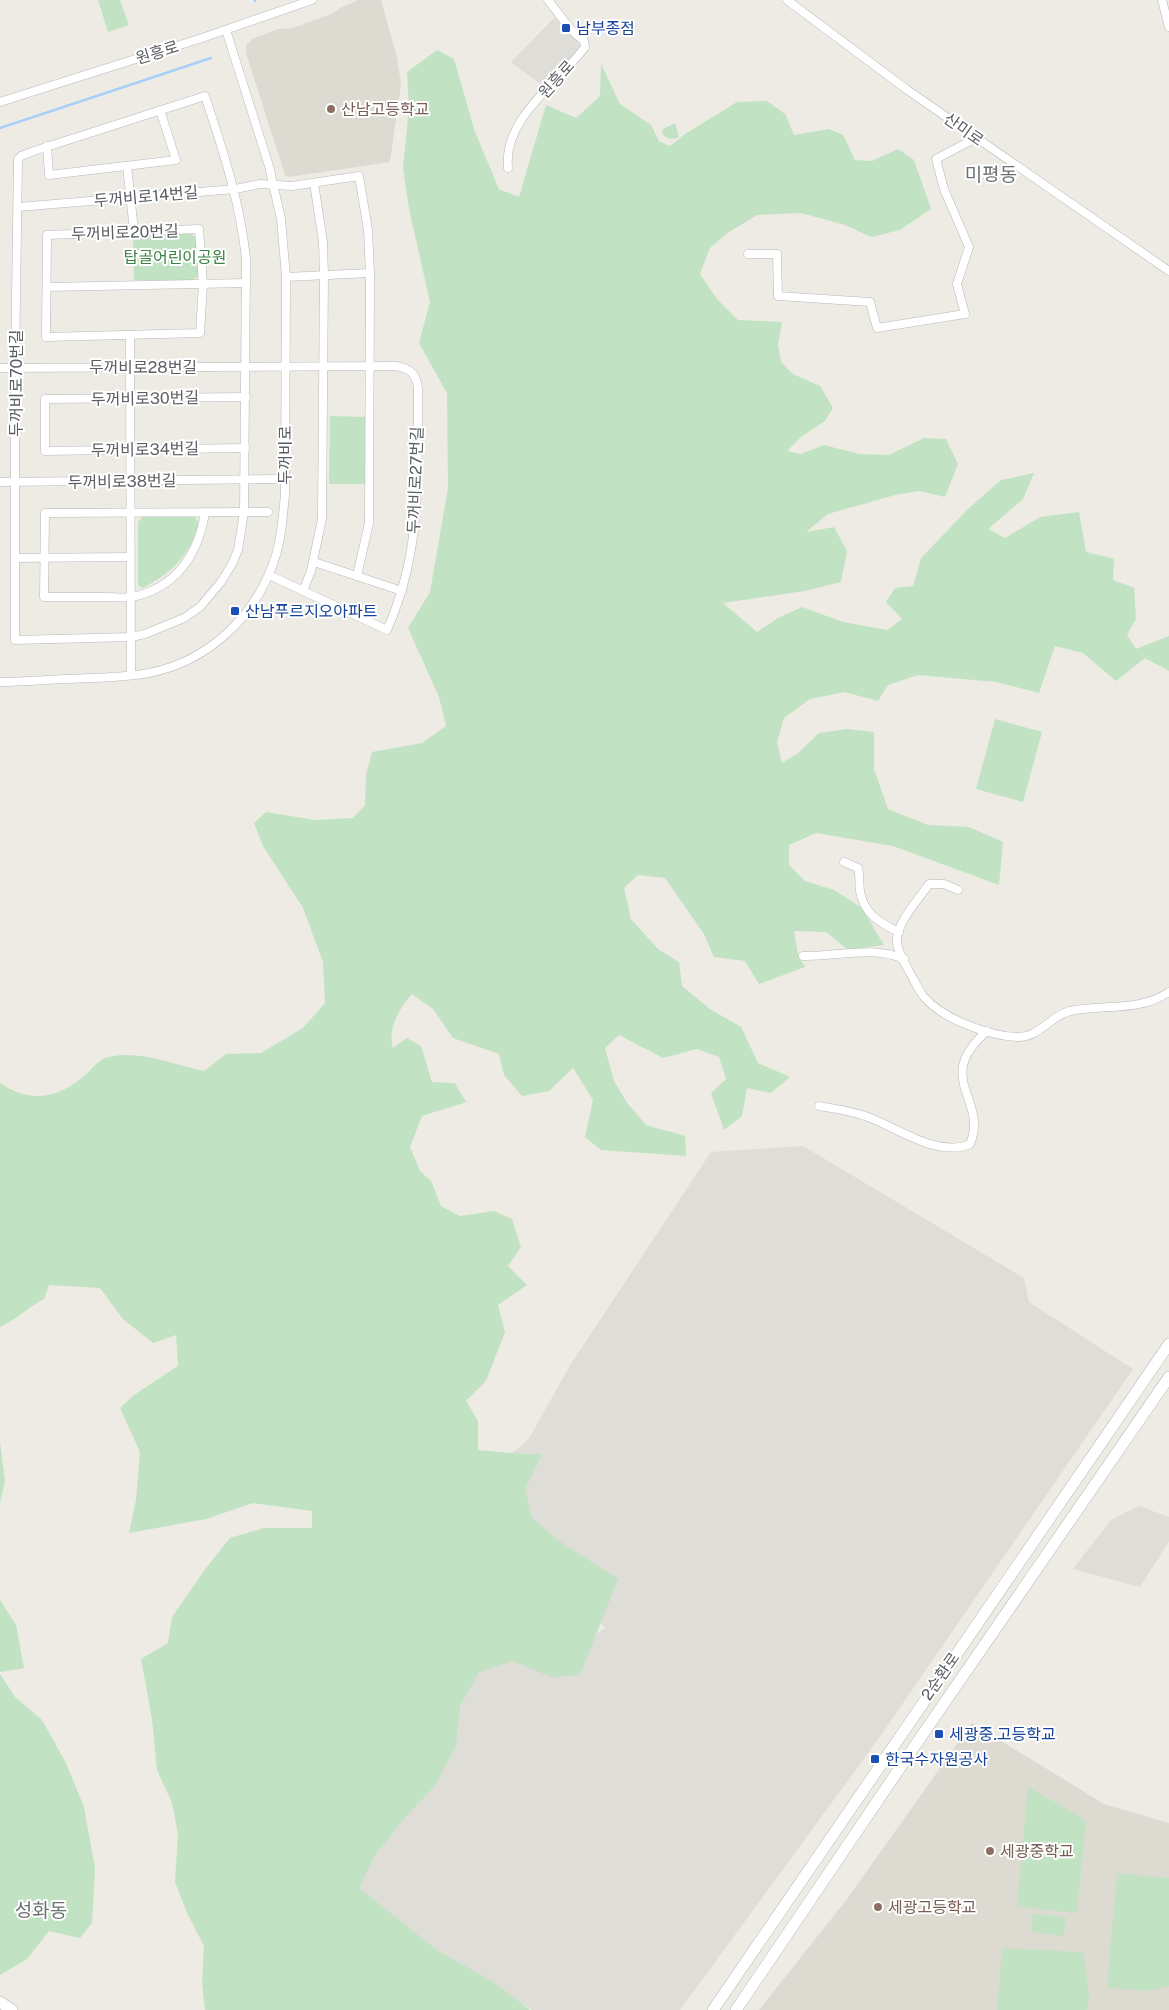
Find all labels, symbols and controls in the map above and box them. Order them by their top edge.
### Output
place label: 남부종점 [576,19,635,38]
marker: 남부종점 [560,22,572,34]
street label: 원흥로 [133,37,181,68]
street label: 원흥로 [535,56,578,102]
place label: 산남고등학교 [341,100,429,119]
marker: 산남고등학교 [325,103,337,115]
street label: 산미로 [940,109,987,150]
district label: 미평동 [965,163,1017,185]
street label: 두꺼비로14번길 [93,182,199,211]
street label: 두꺼비로20번길 [71,221,179,244]
park label: 탑골어린이공원 [123,248,227,267]
street label: 두꺼비로70번길 [7,329,26,437]
street label: 두꺼비로28번길 [89,358,197,377]
street label: 두꺼비로30번길 [91,388,199,409]
street label: 두꺼비로 [276,425,295,484]
street label: 두꺼비로27번길 [404,426,427,534]
street label: 두꺼비로34번길 [91,439,199,460]
street label: 두꺼비로38번길 [68,471,176,492]
place label: 산남푸르지오아파트 [245,602,377,621]
marker: 산남푸르지오아파트 [229,605,241,617]
street label: 2순환로 [917,1649,964,1704]
place label: 세광중.고등학교 [949,1725,1056,1744]
marker: 세광중.고등학교 [933,1728,945,1740]
place label: 한국수자원공사 [885,1750,988,1769]
marker: 한국수자원공사 [869,1753,881,1765]
place label: 세광중학교 [1000,1842,1074,1861]
marker: 세광중학교 [984,1845,996,1857]
place label: 세광고등학교 [888,1898,976,1917]
district label: 성화동 [15,1899,67,1921]
marker: 세광고등학교 [872,1901,884,1913]

